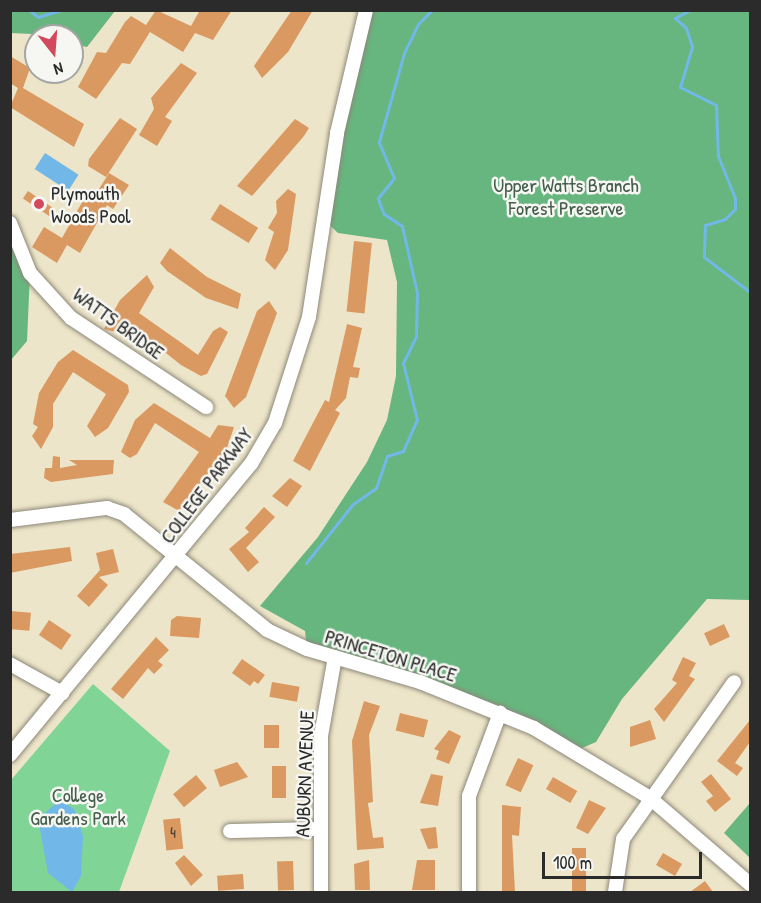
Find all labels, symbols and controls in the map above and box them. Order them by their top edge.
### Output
north arrow [24,24,84,84]
text: N [51,58,66,81]
park label: Upper Watts Branch Forest Preserve [493,172,639,219]
place label: Plymouth Woods Pool [51,180,131,227]
marker: Plymouth Woods Pool [32,197,46,211]
street label: WATTS BRIDGE [69,282,169,364]
street label: COLLEGE PARKWAY [155,422,257,548]
street label: PRINCETON PLACE [322,624,460,686]
street label: AUBURN AVENUE [290,710,318,838]
park label: College Gardens Park [30,782,126,829]
house number: 4 [170,822,176,842]
scale bar [545,840,706,878]
text: 100 m [553,850,592,875]

